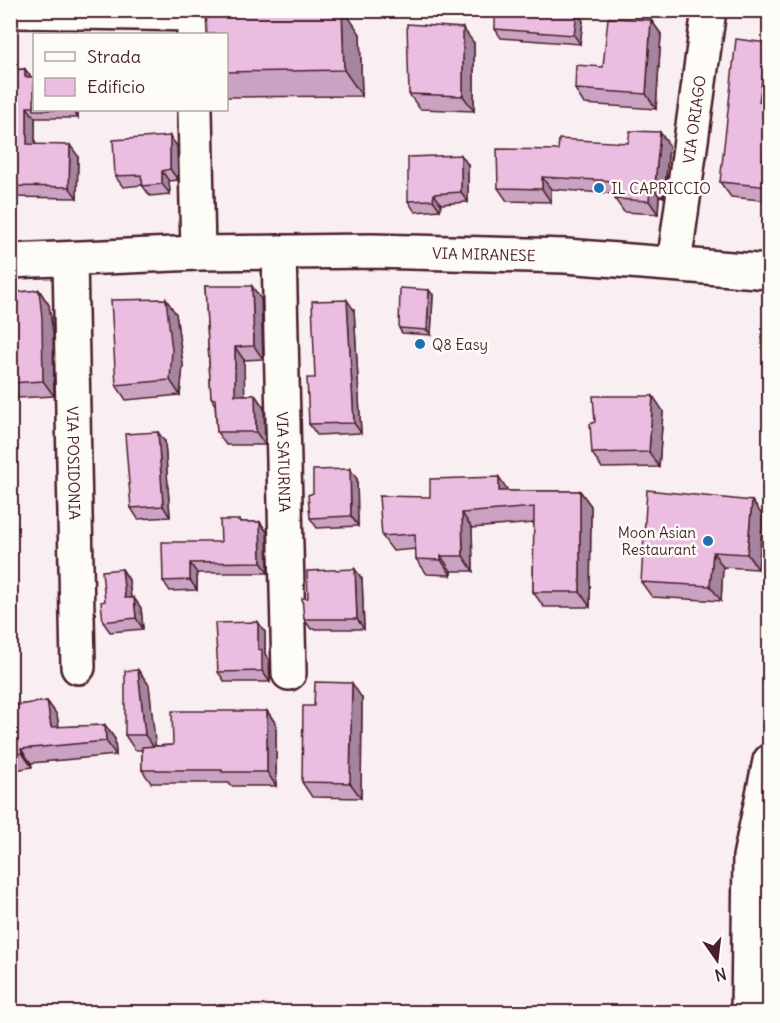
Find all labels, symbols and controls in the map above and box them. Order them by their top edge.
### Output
legend [33,33,228,111]
text: Strada [87,45,141,68]
street label: VIA ORIAGO [678,74,709,165]
text: Edificio [87,75,145,98]
place label: IL CAPRICCIO [611,179,711,198]
marker: IL CAPRICCIO [592,181,606,195]
street label: VIA MIRANESE [432,243,536,265]
place label: Q8 Easy [432,335,488,354]
marker: Q8 Easy [413,337,427,351]
street label: VIA POSIDONIA [63,406,85,520]
street label: VIA SATURNIA [273,411,295,513]
place label: Moon Asian Restaurant [618,523,696,559]
marker: Moon Asian Restaurant [701,534,715,548]
north arrow [687,930,747,990]
text: N [713,964,728,986]

